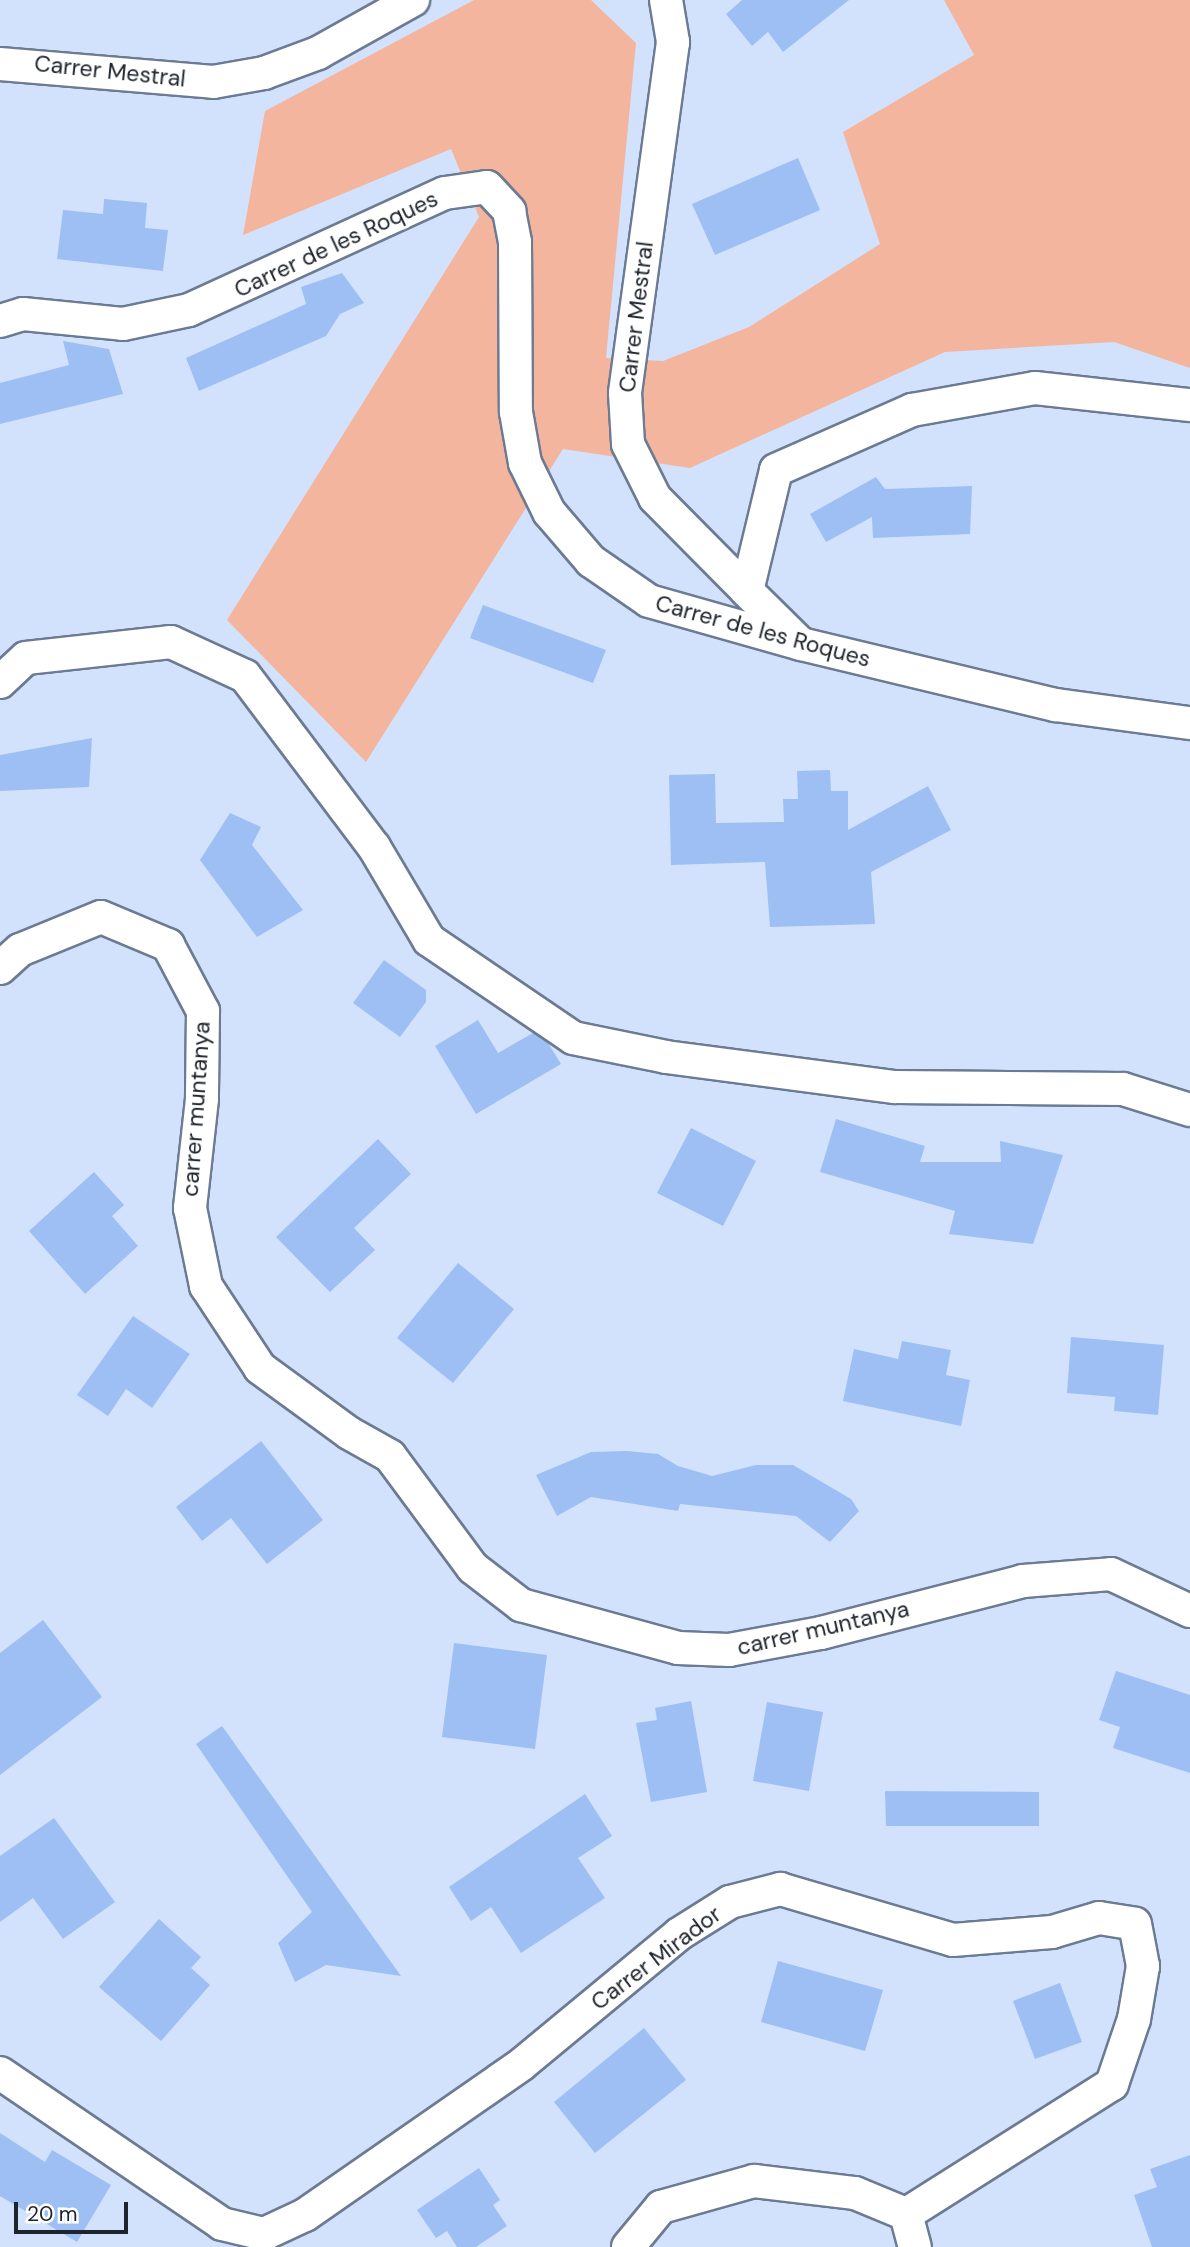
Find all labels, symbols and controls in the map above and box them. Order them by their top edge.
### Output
street label: Carrer Mestral [33,49,187,93]
street label: Carrer de les Roques [230,185,442,303]
street label: Carrer Mestral [613,240,659,394]
street label: Carrer de les Roques [652,589,874,673]
street label: carrer muntanya [176,1020,216,1198]
street label: carrer muntanya [734,1595,912,1661]
street label: Carrer Mirador [586,1900,726,2016]
scale bar [18,2188,131,2232]
text: 20 m [27,2200,78,2228]

